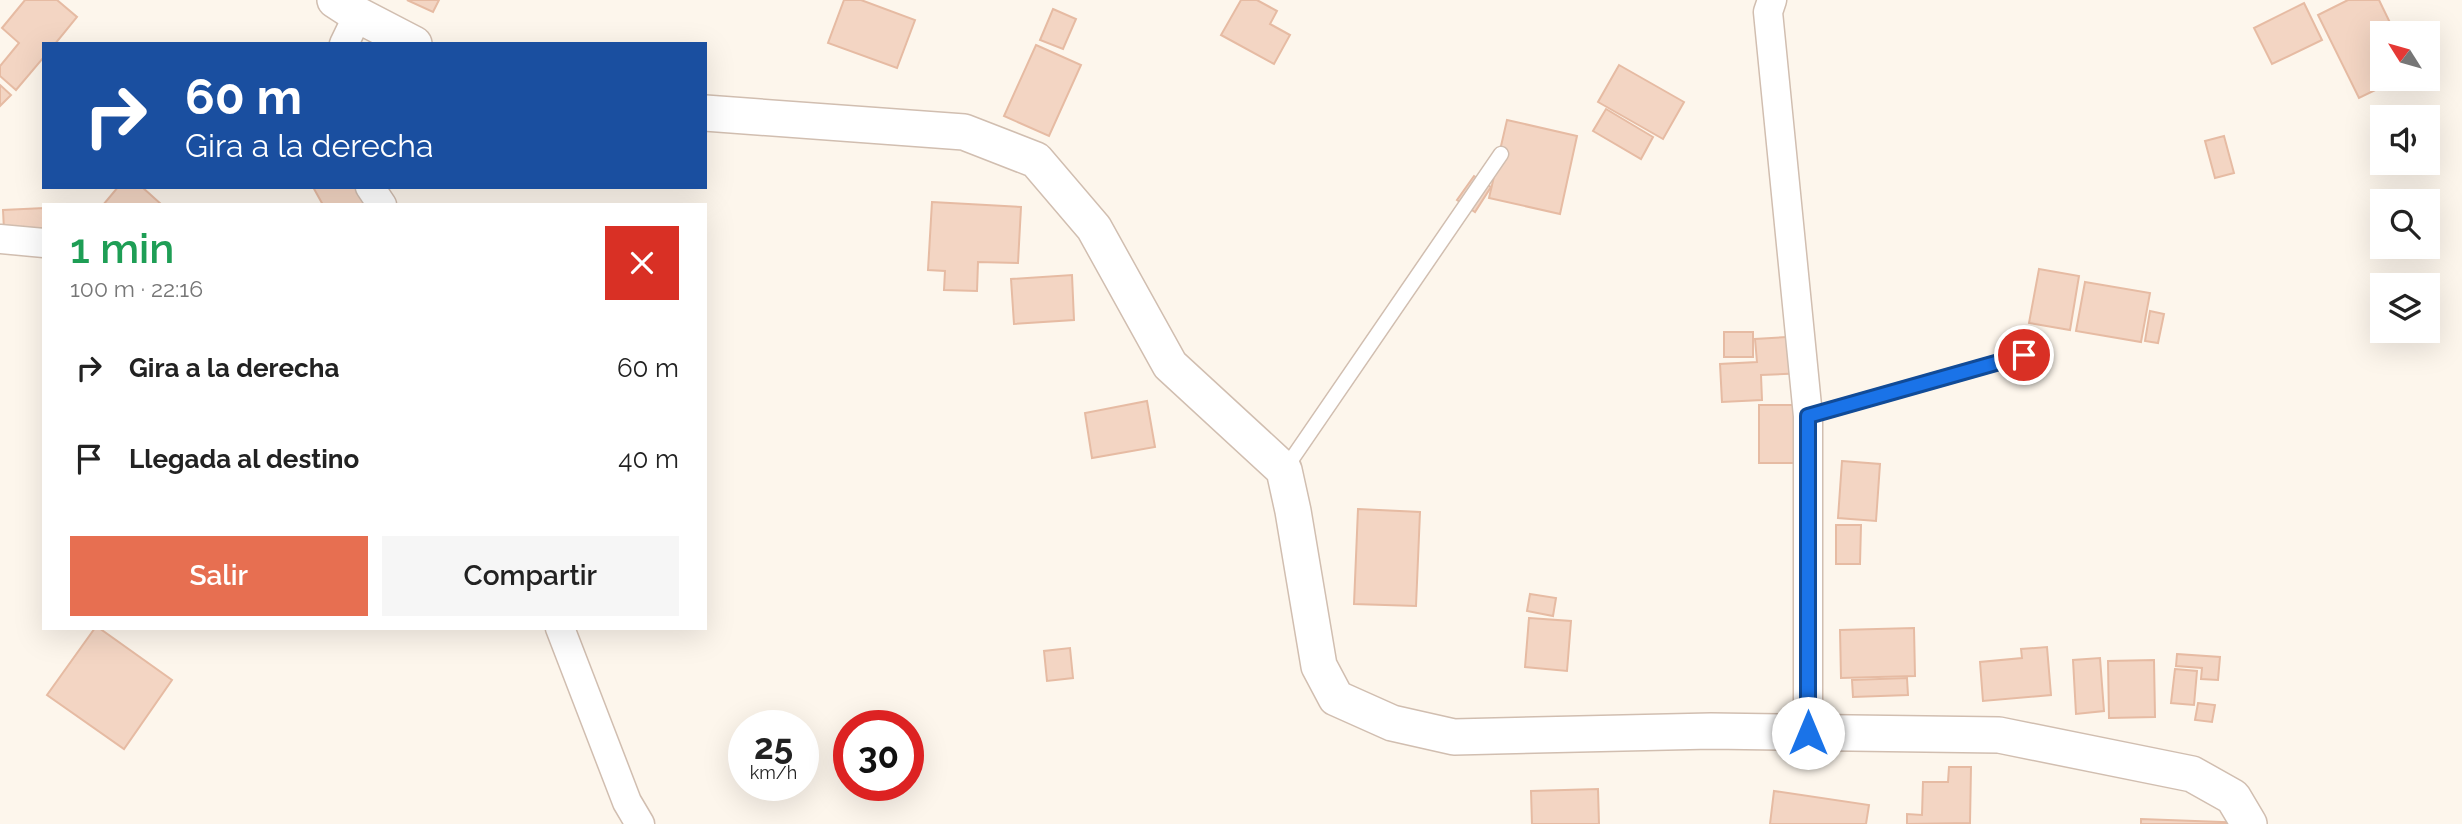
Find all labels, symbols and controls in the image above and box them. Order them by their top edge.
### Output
north arrow [2370,21,2440,91]
map controls [2370,21,2440,343]
text: 60 m [185,68,302,125]
icon: right [70,70,161,161]
button: sound [2370,105,2440,175]
text: Gira a la derecha [185,127,433,164]
button: search [2370,189,2440,259]
text: 1 min [70,224,174,273]
button: close [605,226,679,300]
button: layers [2370,273,2440,343]
text: 100 m · 22:16 [70,275,203,302]
pin [1994,325,2054,385]
icon: arrive [2005,336,2043,374]
icon: right [70,349,108,387]
text: Gira a la derecha [129,353,339,383]
text: 60 m [617,353,679,383]
icon: arrive [70,440,108,478]
text: Llegada al destino [129,444,359,474]
text: 40 m [618,444,679,474]
button: Salir [70,536,368,616]
button: Compartir [382,536,679,616]
position arrow [1771,696,1845,770]
speed limit sign: 30 [833,710,924,801]
text: 25 [754,726,793,767]
text: km/h [750,762,797,783]

